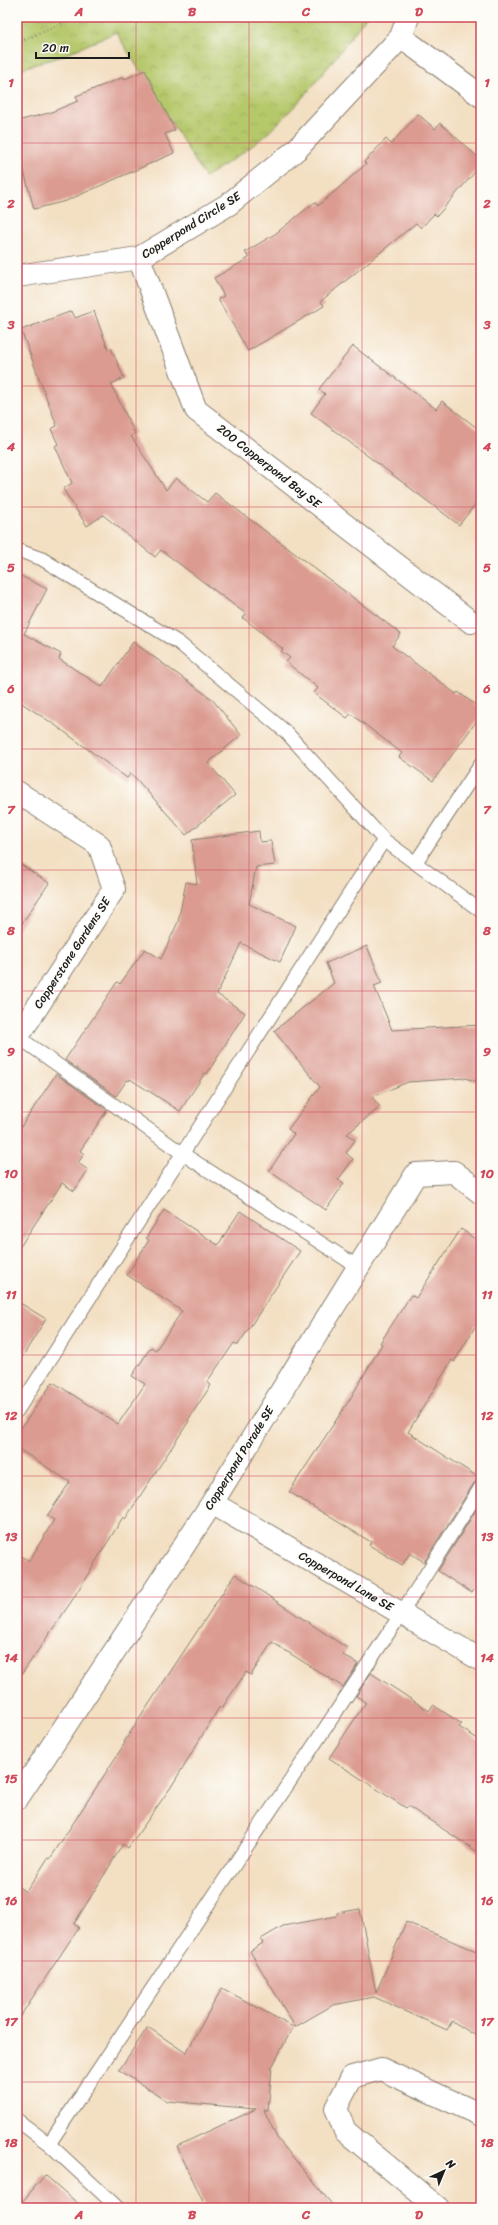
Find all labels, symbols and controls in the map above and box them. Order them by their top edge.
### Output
text: A [74,0,83,23]
text: B [188,0,197,23]
text: C [301,0,311,23]
text: D [415,0,423,23]
scale bar [36,34,129,60]
text: 20 m [42,37,69,59]
text: 1 [8,71,14,94]
text: 1 [484,71,490,94]
street label: Copperpond Circle SE [137,185,246,265]
text: 2 [6,192,15,215]
text: 2 [482,192,491,215]
text: 3 [6,313,15,336]
text: 3 [482,313,491,336]
street label: 200 Copperpond Bay SE [212,418,327,515]
text: 4 [6,435,16,458]
text: 4 [482,435,492,458]
text: 5 [7,556,15,579]
text: 5 [483,556,491,579]
text: 6 [6,677,15,700]
text: 6 [482,677,491,700]
text: 7 [7,798,16,821]
text: 7 [483,798,492,821]
street label: Copperstone Gardens SE [27,891,117,1013]
text: 8 [6,919,15,942]
text: 8 [482,919,491,942]
text: 9 [7,1040,15,1063]
text: 9 [483,1040,491,1063]
text: 10 [4,1162,18,1185]
text: 10 [480,1162,494,1185]
text: 11 [5,1283,17,1306]
text: 11 [481,1283,493,1306]
street label: Copperpond Parade SE [198,1400,281,1514]
text: 12 [4,1404,18,1427]
text: 12 [480,1404,494,1427]
text: 13 [5,1525,18,1548]
text: 13 [481,1525,494,1548]
street label: Copperpond Lane SE [294,1545,399,1618]
text: 14 [4,1646,19,1669]
text: 14 [480,1646,495,1669]
text: 15 [4,1767,18,1790]
text: 15 [480,1767,494,1790]
text: 16 [5,1889,18,1912]
text: 16 [481,1889,494,1912]
text: 17 [4,2010,19,2033]
text: 17 [480,2010,495,2033]
text: 18 [4,2131,18,2154]
text: 18 [480,2131,494,2154]
north arrow [424,2151,464,2191]
text: N [441,2154,460,2174]
text: A [74,2203,83,2225]
text: B [188,2203,197,2225]
text: C [301,2203,311,2225]
text: D [415,2203,423,2225]

